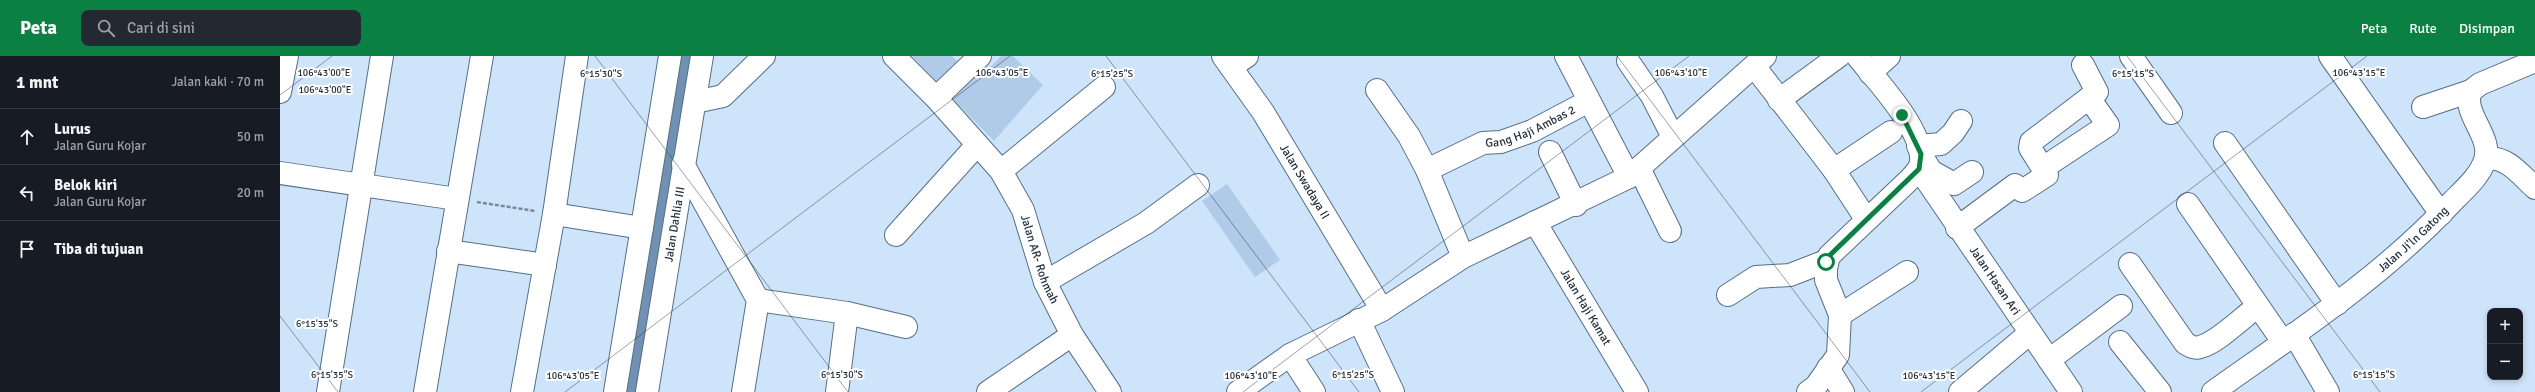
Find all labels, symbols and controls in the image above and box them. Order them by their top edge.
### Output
search box [81,10,361,46]
text: Peta [20,16,57,40]
icon: search [95,17,117,39]
text: Cari di sini [127,19,195,37]
text: Peta [2361,20,2387,37]
text: Rute [2409,20,2437,37]
text: Disimpan [2459,20,2515,37]
text: 106°43'00"E [297,67,351,79]
text: 106°43'05"E [975,67,1029,79]
text: 106°43'10"E [1654,67,1708,79]
text: 106°43'15"E [2332,67,2386,79]
text: 6°15'30"S [580,68,623,80]
text: 6°15'25"S [1091,68,1134,80]
text: 6°15'15"S [2112,68,2155,80]
text: 1 mnt [16,72,58,93]
text: Jalan kaki · 70 m [172,74,264,90]
text: 106°43'00"E [298,84,352,96]
street label: Gang Haji Ambas 2 [1485,102,1578,150]
route end [1893,106,1911,124]
text: Lurus [54,120,91,138]
icon: ahead [16,126,38,148]
text: 50 m [237,129,264,145]
text: Jalan Guru Kojar [54,138,146,154]
street label: Jalan Swadaya II [1277,141,1333,222]
text: Belok kiri [54,176,117,194]
icon: left [16,182,38,204]
text: 20 m [237,185,264,201]
street label: Jalan Dahlia III [661,185,688,263]
text: Jalan Guru Kojar [54,194,146,210]
street label: Jalan Ji'ln Gatong [2375,203,2452,275]
street label: Jalan AR- Rohmah [1017,213,1062,306]
icon: arrive [16,238,38,260]
text: Tiba di tujuan [54,240,144,258]
street label: Jalan Hasan Ari [1966,243,2024,318]
route start [1817,253,1835,271]
street label: Jalan Haji Kamat [1557,266,1615,348]
map controls [2487,308,2523,380]
button: + [2487,308,2523,344]
text: 6°15'35"S [296,318,339,330]
button: − [2487,344,2523,380]
text: 6°15'35"S [311,369,354,381]
text: 6°15'30"S [821,369,864,381]
text: 6°15'25"S [1332,369,1375,381]
text: 6°15'15"S [2353,369,2396,381]
text: 106°43'05"E [546,370,600,382]
text: 106°43'10"E [1224,370,1278,382]
text: 106°43'15"E [1902,370,1956,382]

